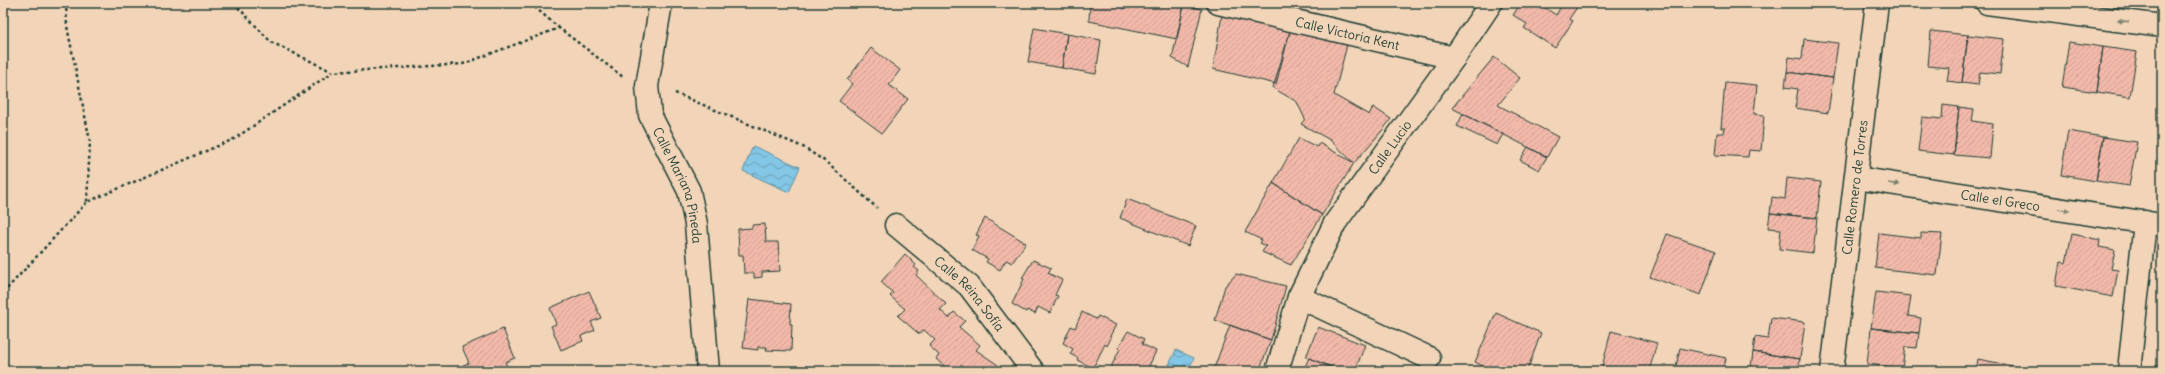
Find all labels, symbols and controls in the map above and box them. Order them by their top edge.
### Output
street label: Calle Victoria Kent [1294,13,1402,54]
one-way arrow [2117,18,2129,24]
street label: Calle Lucio [1365,117,1415,178]
street label: Calle Romero de Torres [1838,119,1872,256]
street label: Calle Mariana Pineda [649,124,706,244]
one-way arrow [1888,181,1901,187]
street label: Calle el Greco [1959,186,2041,215]
one-way arrow [2058,207,2071,213]
street label: Calle Reina Sofía [931,253,1008,335]

